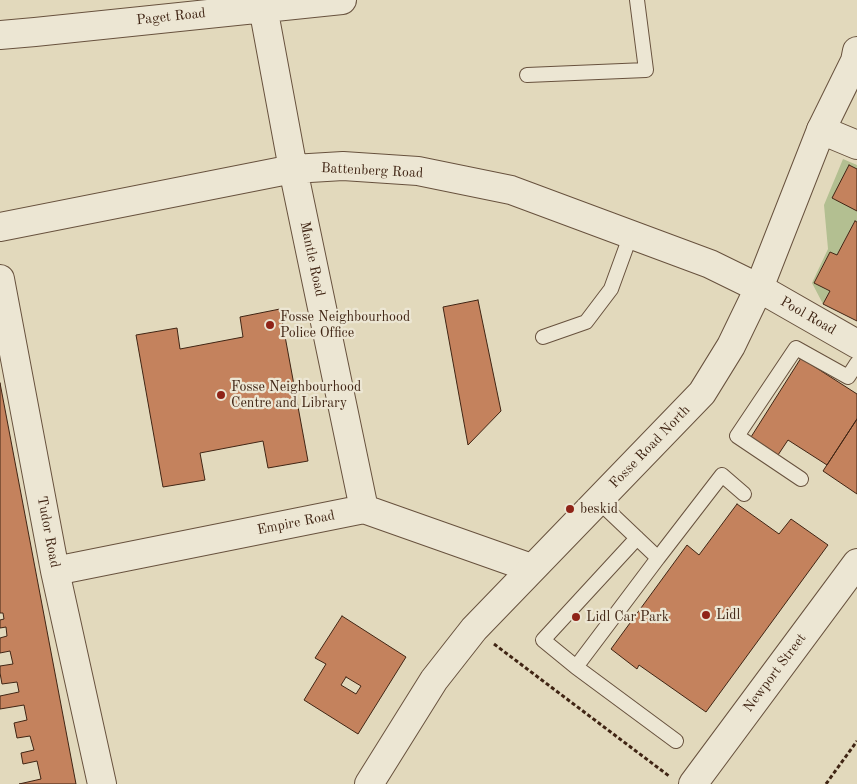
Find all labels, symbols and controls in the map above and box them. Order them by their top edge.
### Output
street label: Paget Road [135,5,207,29]
street label: Battenberg Road [320,160,424,182]
street label: Mantle Road [296,220,328,298]
street label: Pool Road [777,293,839,339]
place label: Fosse Neighbourhood Police Office [280,309,410,342]
marker: Fosse Neighbourhood Police Office [264,319,276,331]
place label: Fosse Neighbourhood Centre and Library [231,379,361,412]
marker: Fosse Neighbourhood Centre and Library [215,389,227,401]
street label: Fosse Road North [606,402,694,492]
street label: Tudor Road [33,495,63,569]
place label: beskid [580,501,618,517]
marker: beskid [564,503,576,515]
street label: Empire Road [256,507,336,539]
place label: Lidl [716,607,740,623]
place label: Lidl Car Park [586,609,669,625]
marker: Lidl [700,609,712,621]
marker: Lidl Car Park [570,611,582,623]
street label: Newport Street [740,630,810,716]

